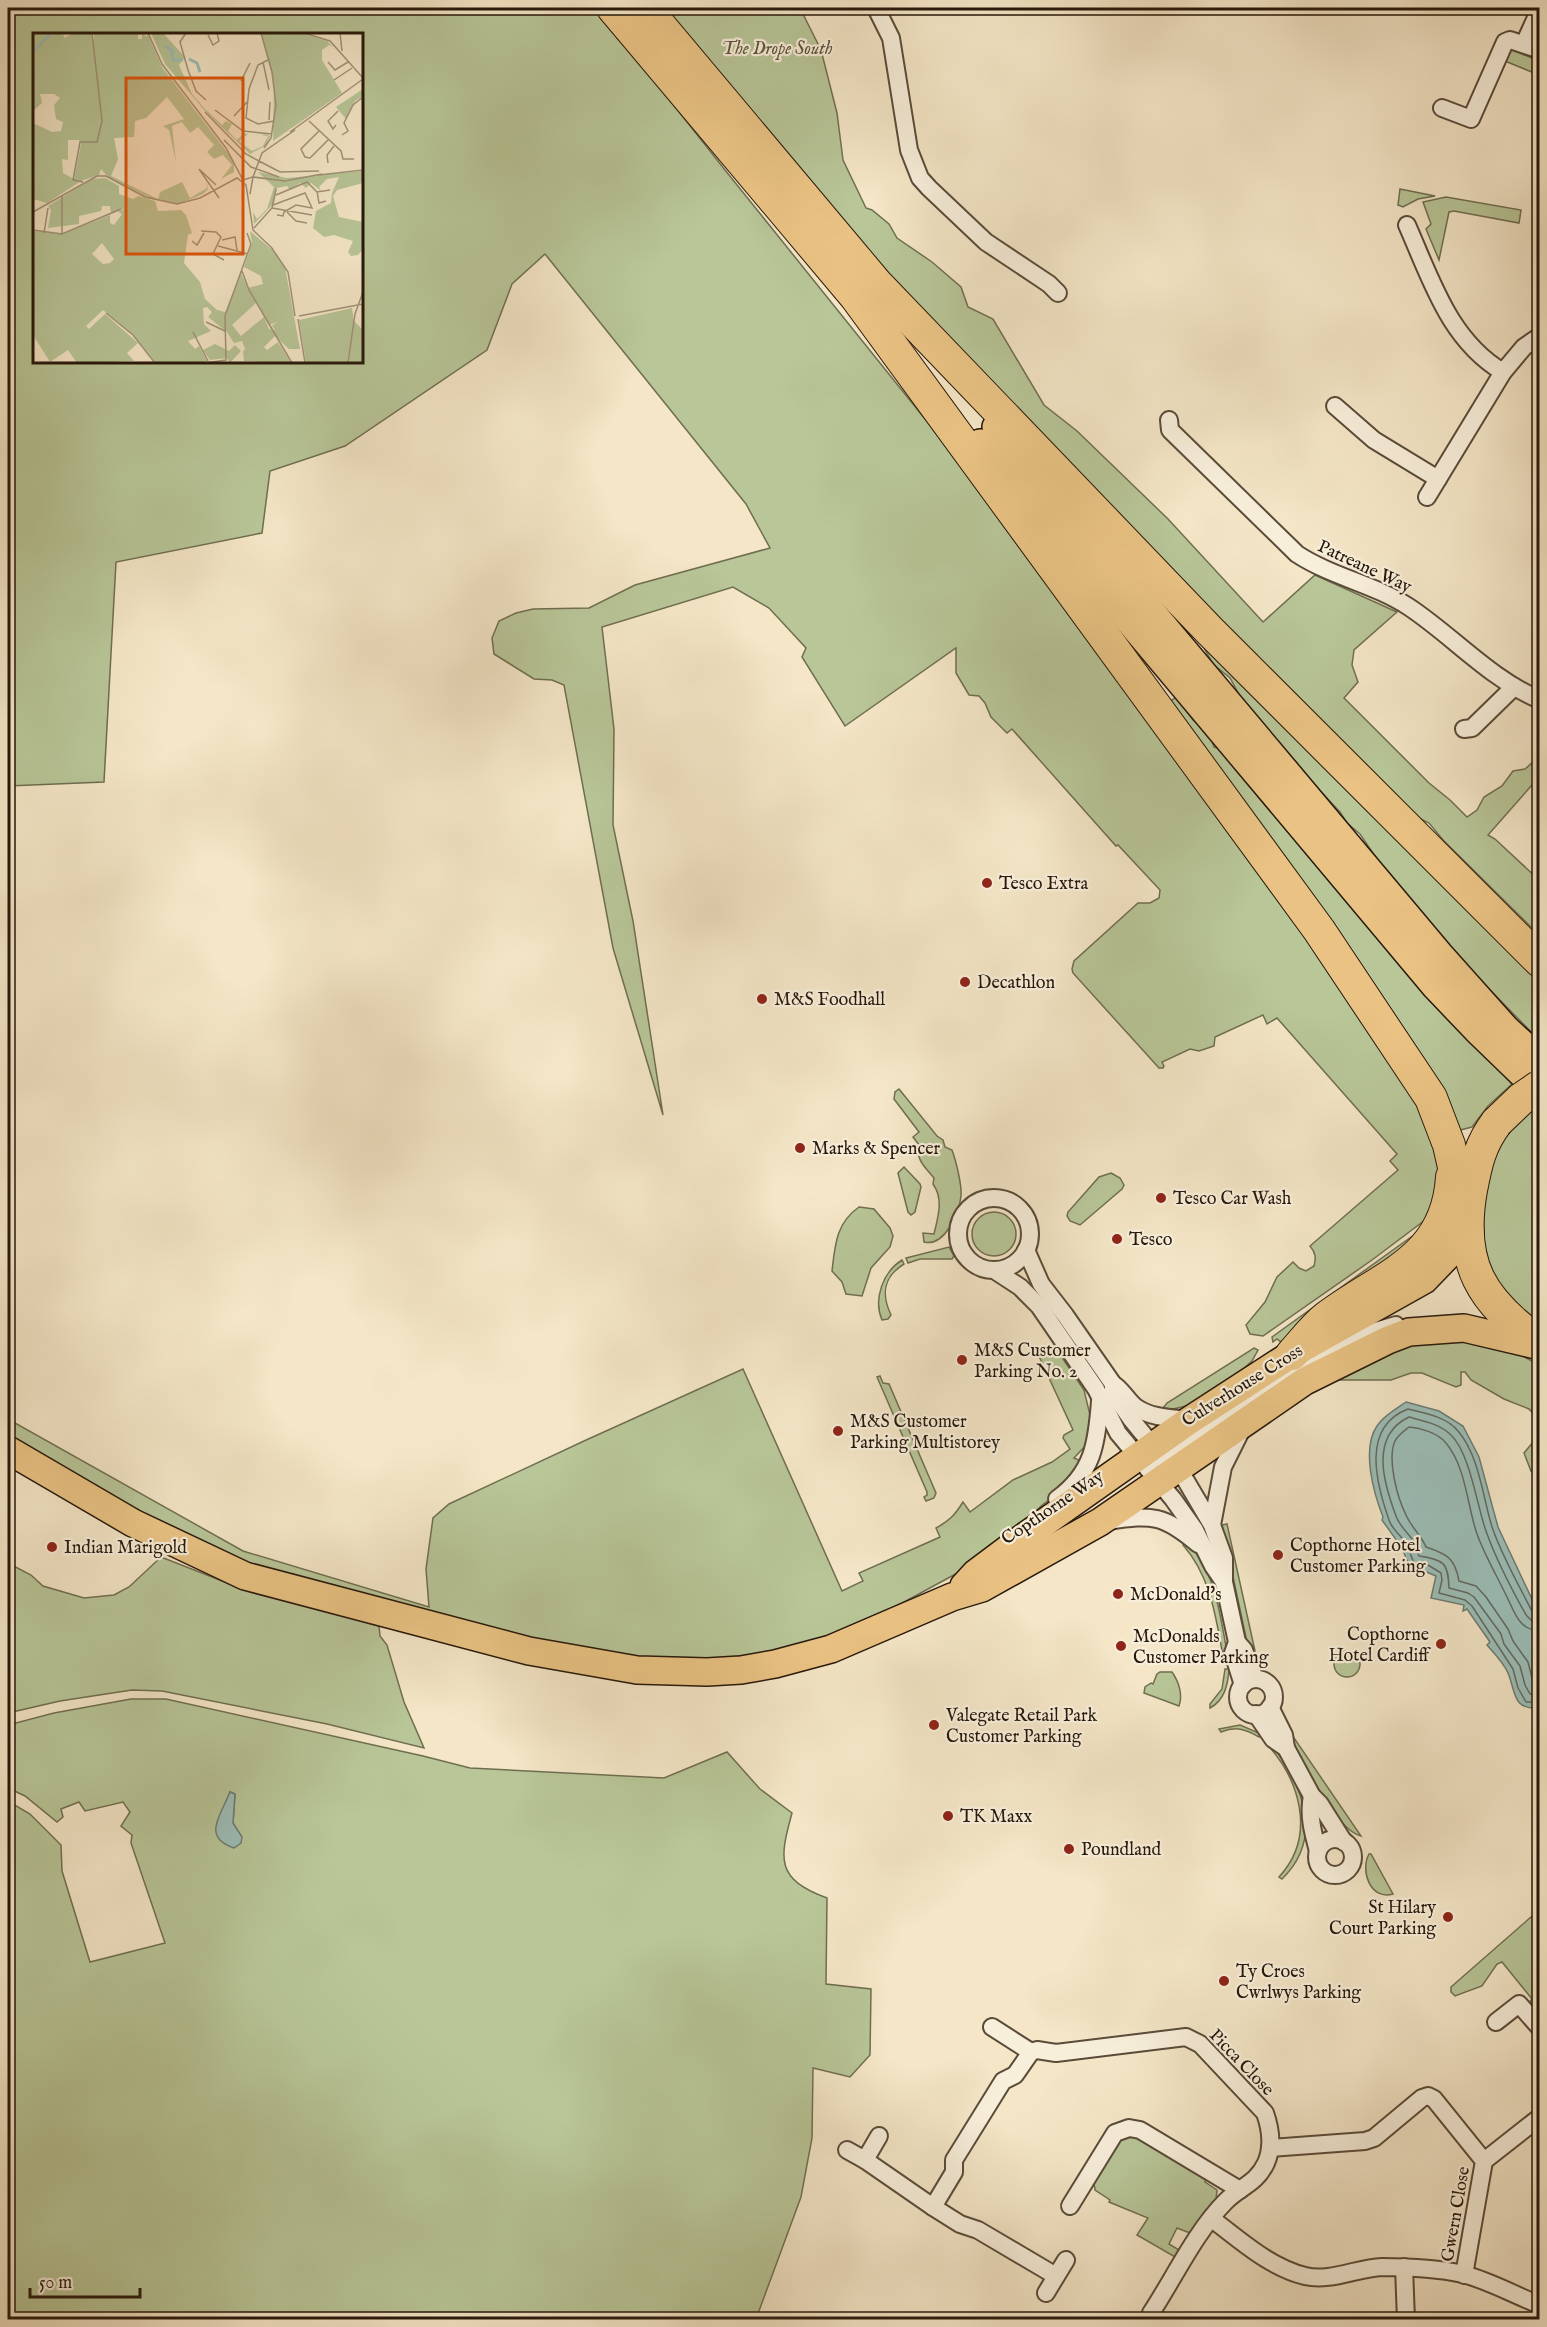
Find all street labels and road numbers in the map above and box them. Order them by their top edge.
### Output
street label: Patreane Way [1314,536,1415,599]
street label: Culverhouse Cross [1178,1340,1308,1433]
street label: Copthorne Way [997,1465,1109,1551]
street label: Picca Close [1203,2025,1278,2101]
street label: Gwern Close [1437,2165,1476,2264]

